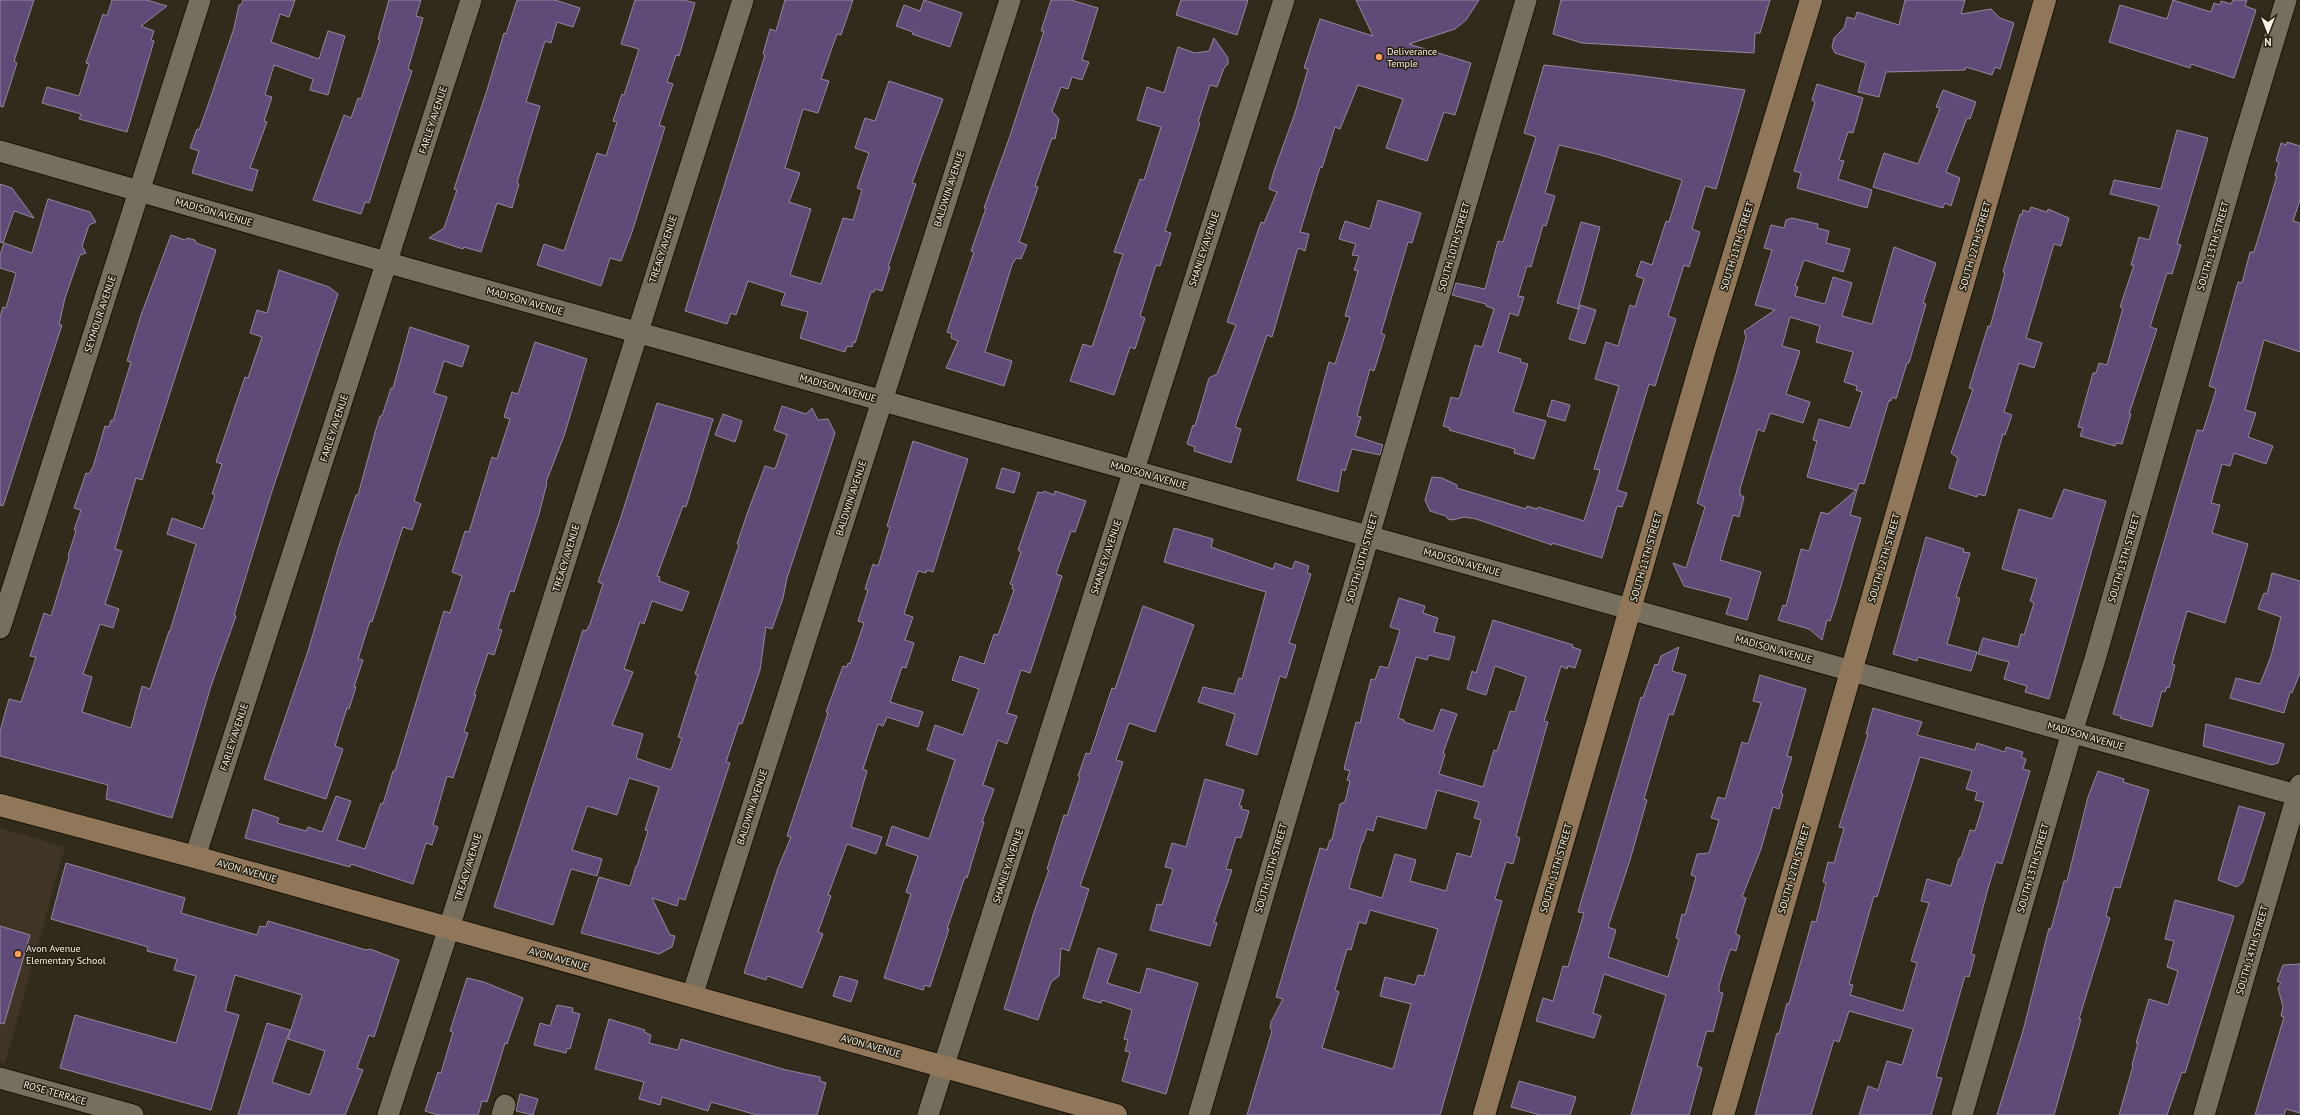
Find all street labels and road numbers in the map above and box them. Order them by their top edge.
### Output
street label: FARLEY AVENUE [416,85,450,155]
street label: BALDWIN AVENUE [931,150,967,228]
street label: MADISON AVENUE [174,195,254,229]
street label: SOUTH 11TH STREET [1717,199,1757,292]
street label: SOUTH 12TH STREET [1956,199,1994,292]
street label: SOUTH 13TH STREET [2194,199,2232,292]
street label: SOUTH 10TH STREET [1435,200,1473,293]
street label: SHANLEY AVENUE [1186,210,1222,288]
street label: TREACY AVENUE [646,213,680,285]
street label: SEYMOUR AVENUE [81,274,119,354]
street label: MADISON AVENUE [485,284,565,318]
street label: MADISON AVENUE [798,371,878,405]
street label: FARLEY AVENUE [317,393,351,463]
street label: MADISON AVENUE [1109,458,1189,492]
street label: BALDWIN AVENUE [833,459,869,537]
street label: SOUTH 11TH STREET [1627,510,1665,603]
street label: SOUTH 10TH STREET [1343,511,1381,604]
street label: SOUTH 12TH STREET [1865,511,1903,604]
street label: SOUTH 13TH STREET [2105,511,2143,604]
street label: SHANLEY AVENUE [1088,518,1124,596]
street label: TREACY AVENUE [549,522,583,594]
street label: MADISON AVENUE [1422,545,1502,579]
street label: MADISON AVENUE [1734,632,1814,666]
street label: FARLEY AVENUE [217,702,251,772]
street label: MADISON AVENUE [2046,719,2126,753]
street label: BALDWIN AVENUE [734,768,770,846]
street label: SOUTH 10TH STREET [1252,821,1290,914]
street label: SOUTH 11TH STREET [1537,821,1575,914]
street label: SOUTH 13TH STREET [2014,821,2052,914]
street label: SOUTH 12TH STREET [1775,822,1813,915]
street label: SHANLEY AVENUE [990,827,1026,905]
street label: TREACY AVENUE [451,831,485,903]
street label: AVON AVENUE [216,856,278,886]
street label: SOUTH 14TH STREET [2233,903,2271,996]
street label: AVON AVENUE [528,944,590,974]
street label: AVON AVENUE [840,1031,902,1061]
street label: ROSE TERRACE [22,1078,88,1108]

